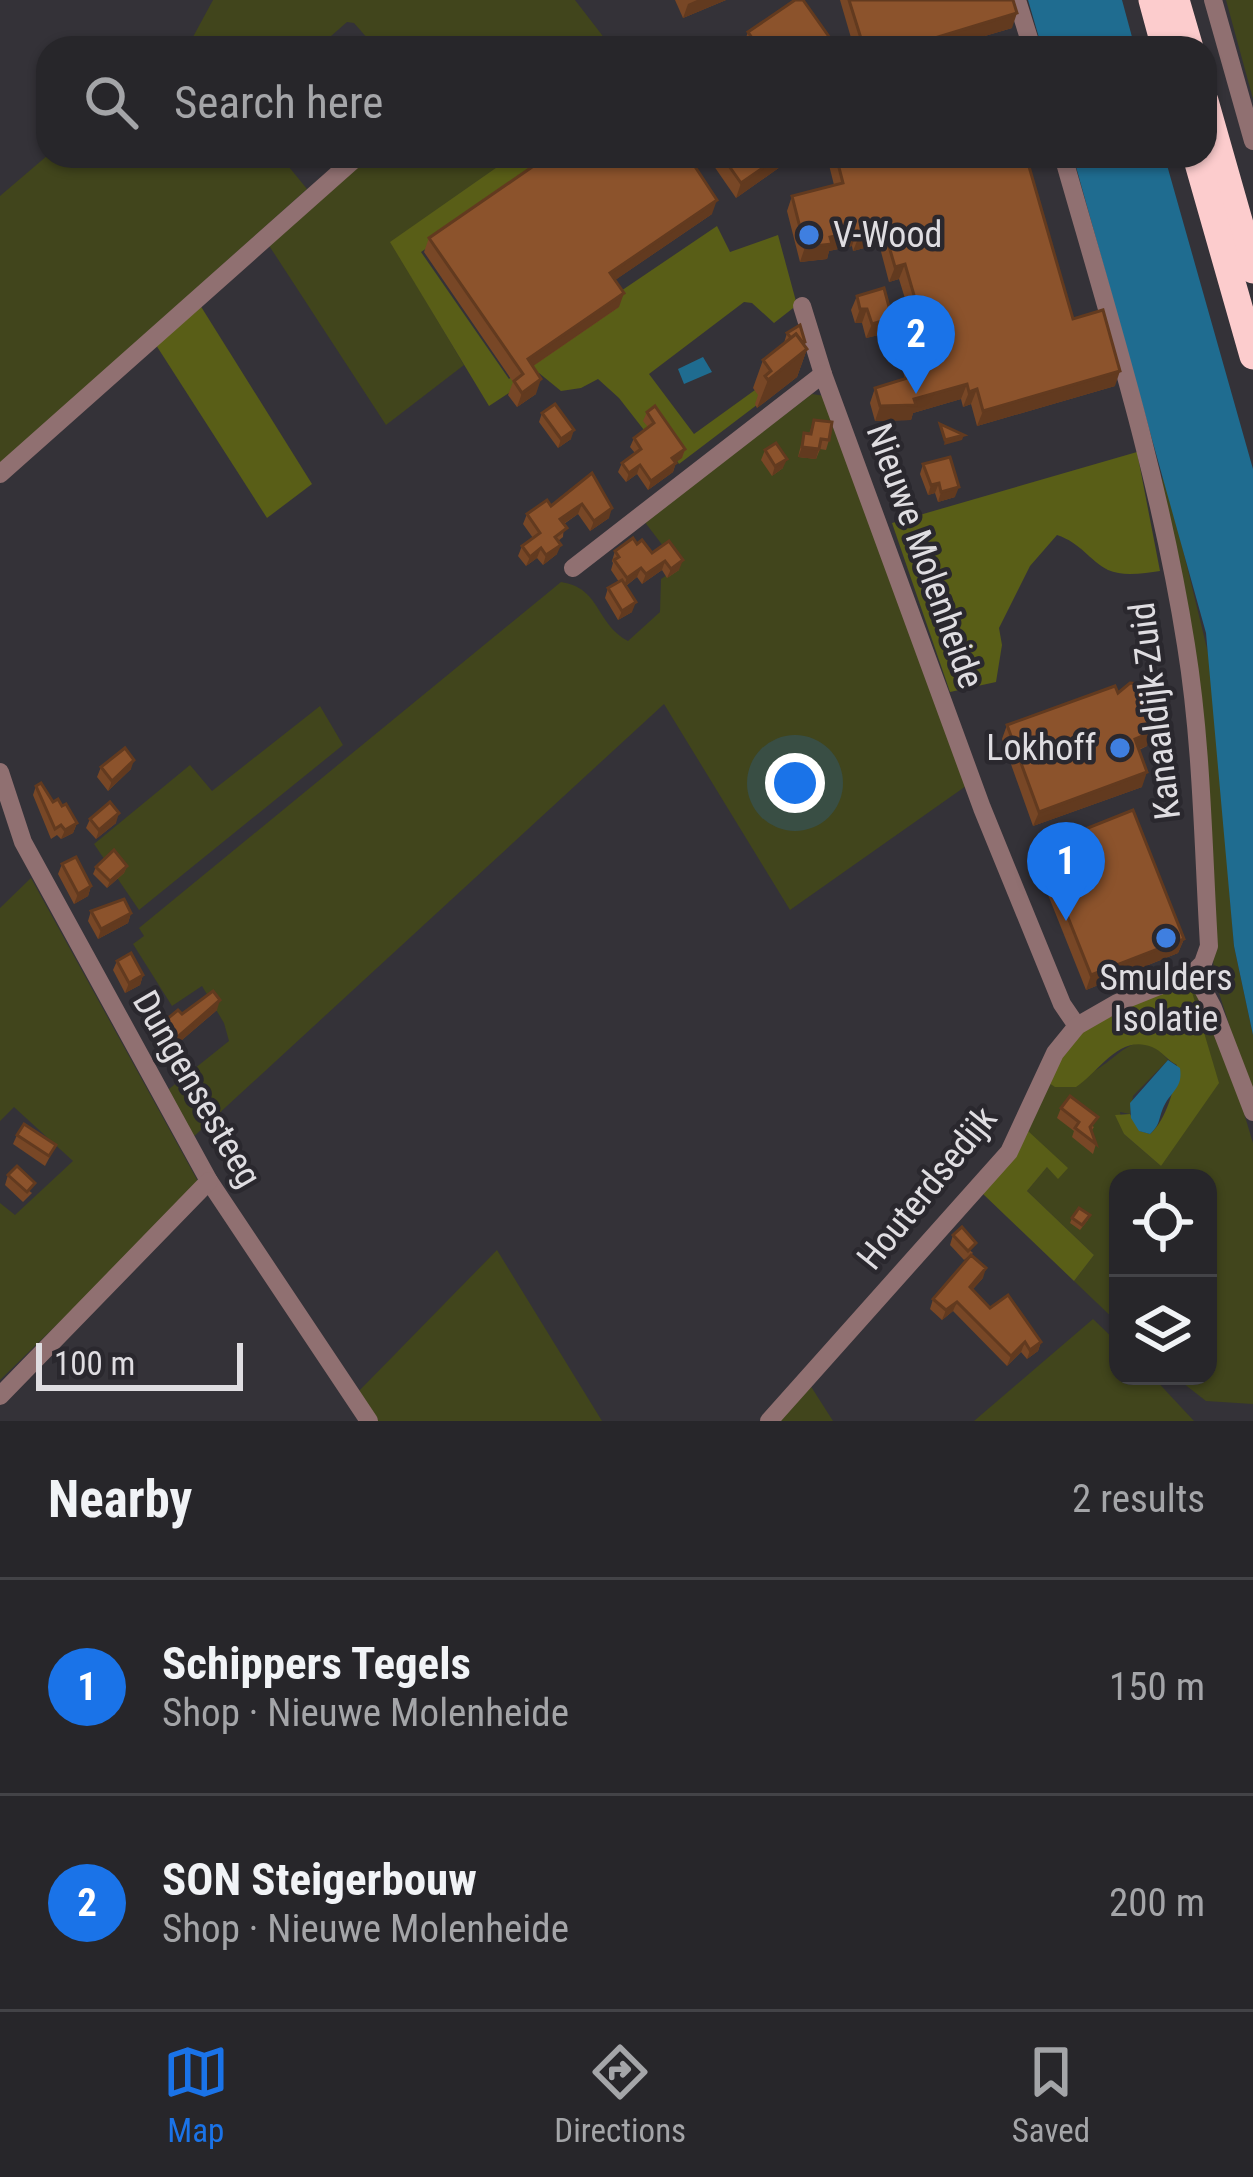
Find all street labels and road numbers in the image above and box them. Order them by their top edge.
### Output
street label: Nieuwe Molenheide [858,418,992,694]
street label: Kanaaldijk-Zuid [1121,600,1189,822]
street label: Dungensesteeg [124,984,270,1194]
street label: Houterdsedijk [849,1098,1005,1278]

